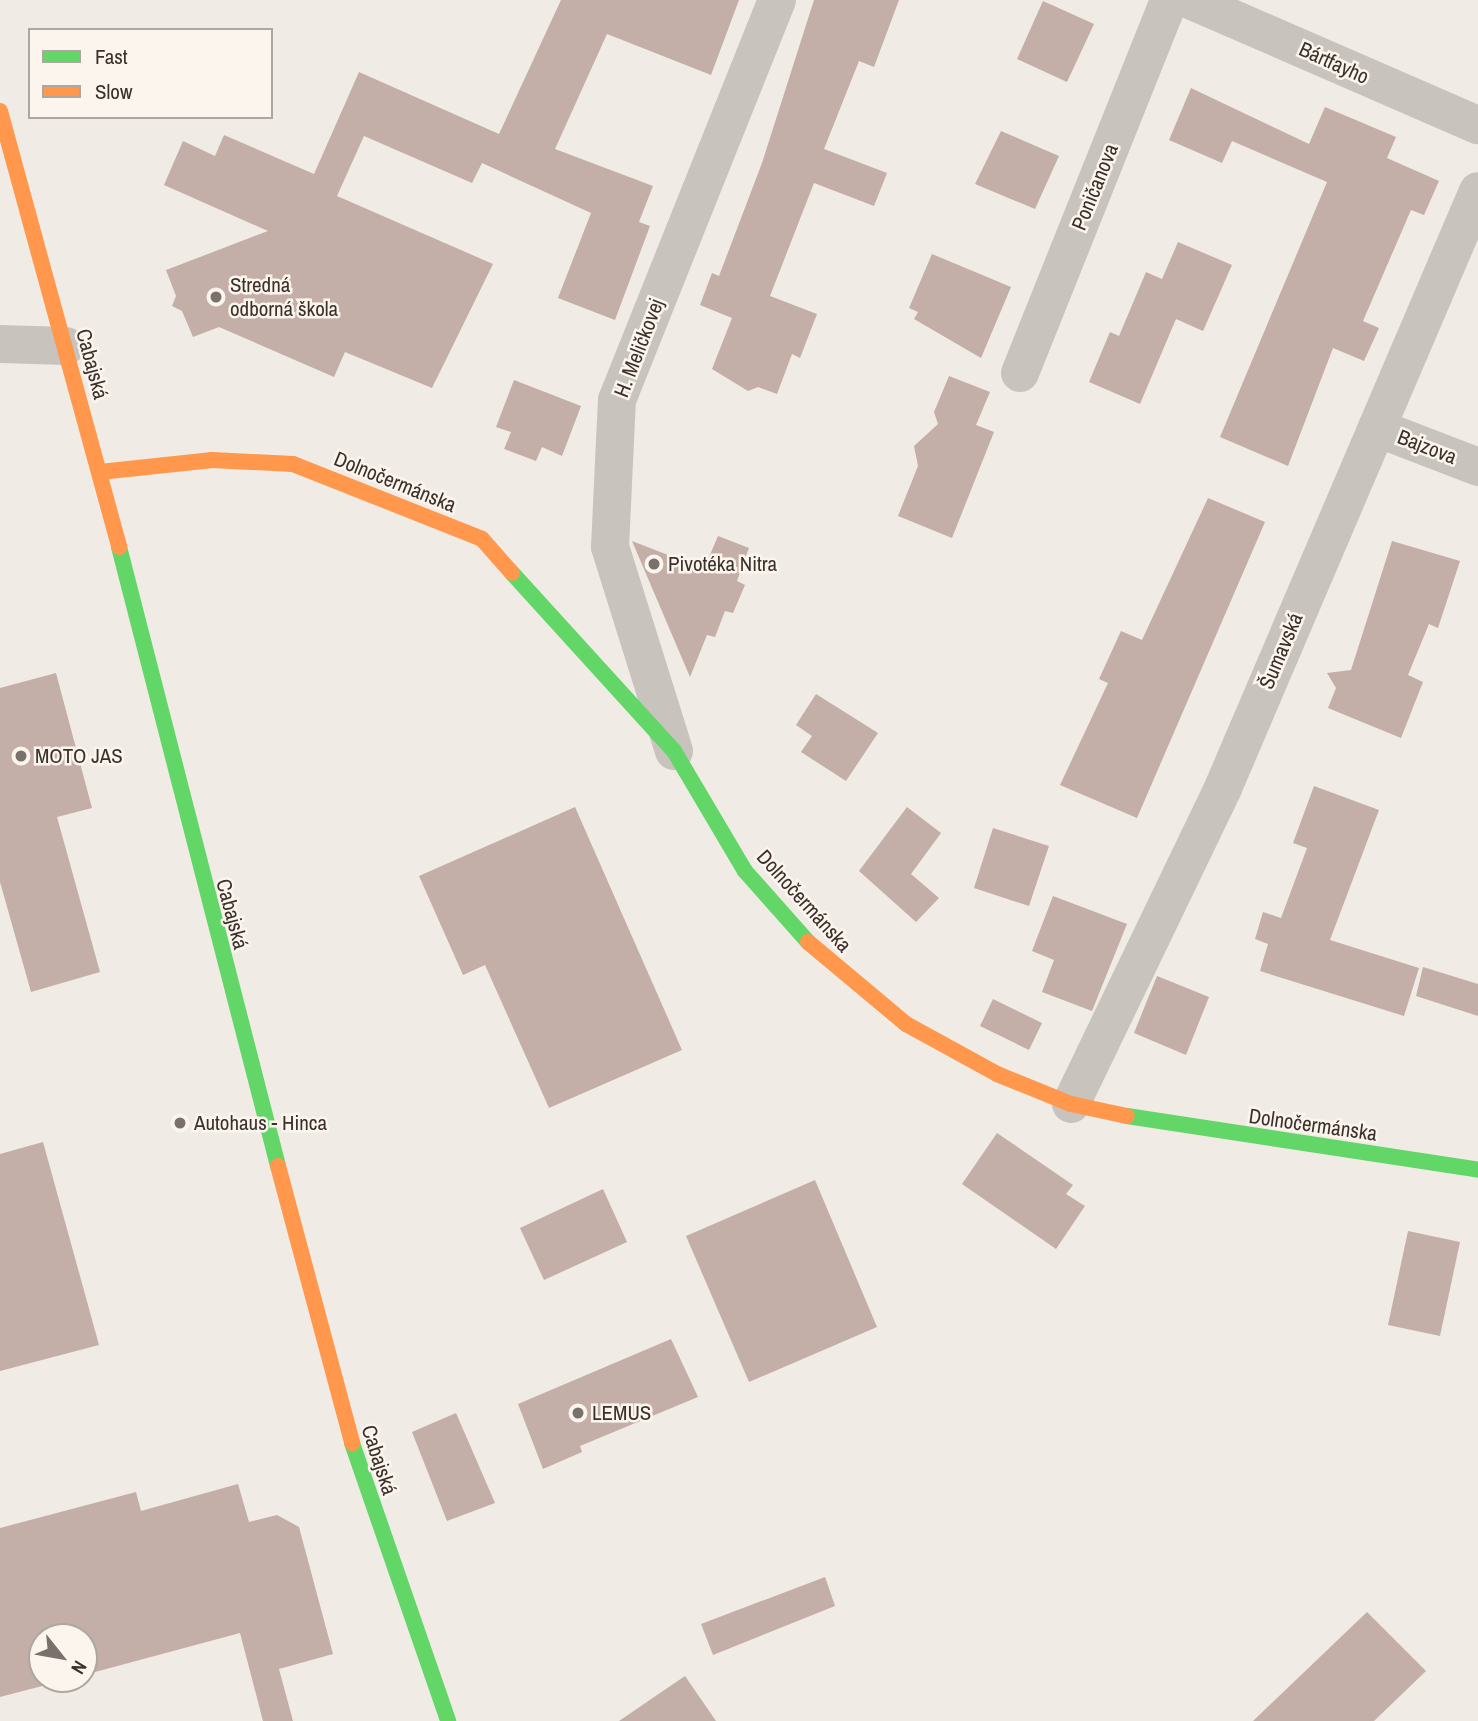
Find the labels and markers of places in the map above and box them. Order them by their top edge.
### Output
place label: Stredná odborná škola [230,272,338,322]
marker: Stredná odborná škola [208,289,224,305]
place label: Pivotéka Nitra [668,551,777,577]
marker: Pivotéka Nitra [646,556,662,572]
place label: MOTO JAS [35,743,123,769]
marker: MOTO JAS [13,748,29,764]
place label: Autohaus - Hinca [194,1110,327,1136]
marker: Autohaus - Hinca [172,1115,188,1131]
place label: LEMUS [592,1400,651,1426]
marker: LEMUS [570,1405,586,1421]

